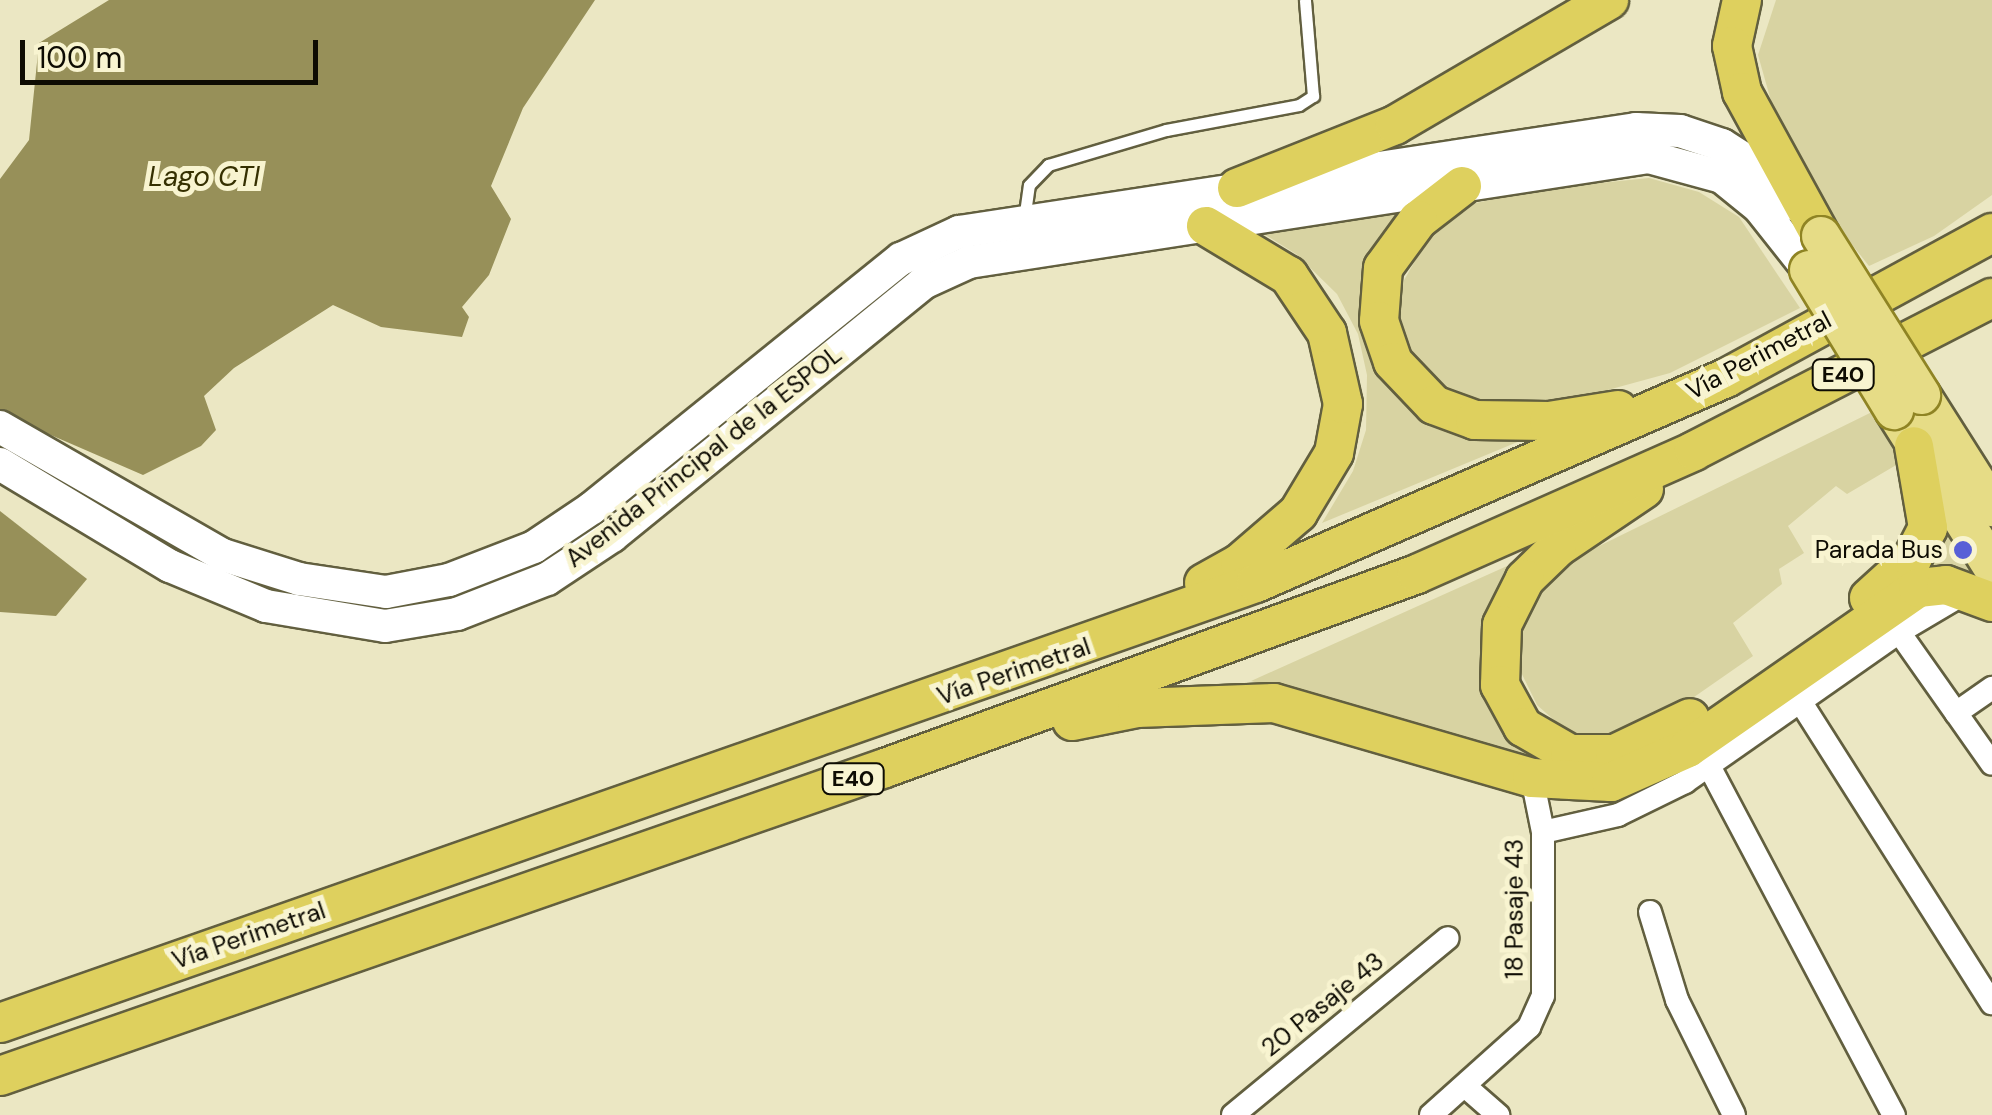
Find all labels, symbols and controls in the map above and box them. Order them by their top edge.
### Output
scale bar [25,20,322,82]
text: 100 m [37,38,122,77]
water label: Lago CTI [148,160,260,194]
street label: Vía Perimetral [1681,305,1837,407]
street label: Avenida Principal de la ESPOL [560,340,848,574]
road number: E40 [1810,358,1876,392]
place label: Parada Bus [1815,535,1943,565]
marker: Parada Bus [1952,539,1974,561]
street label: Vía Perimetral [933,632,1095,712]
road number: E40 [820,762,886,796]
street label: 18 Pasaje 43 [1500,839,1530,979]
street label: Vía Perimetral [168,896,330,976]
street label: 20 Pasaje 43 [1256,947,1390,1063]

